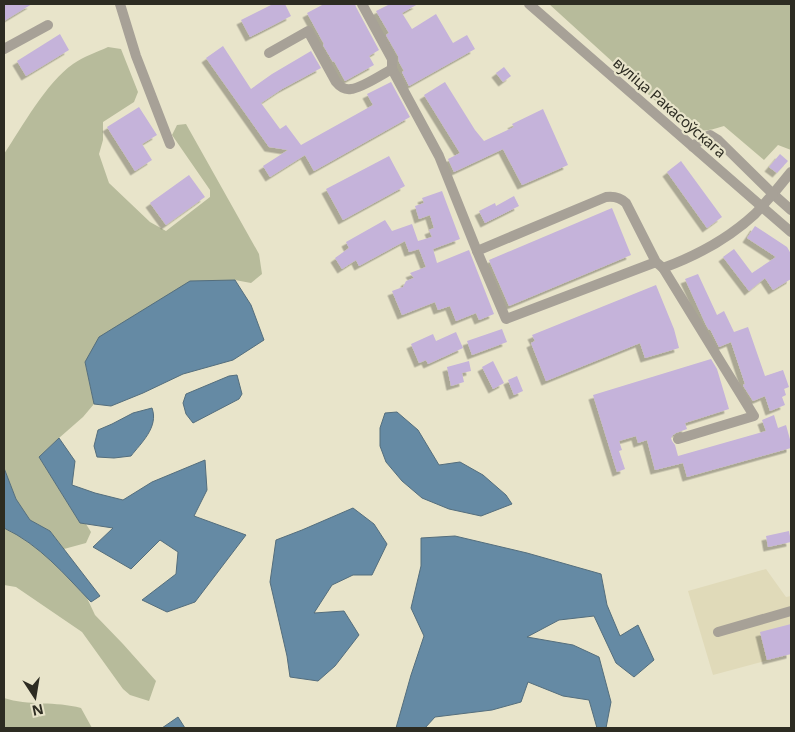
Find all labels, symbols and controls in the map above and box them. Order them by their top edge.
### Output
street label: вуліца Ракасоўскага [609,52,731,162]
north arrow [10,672,60,722]
text: N [30,700,45,721]

